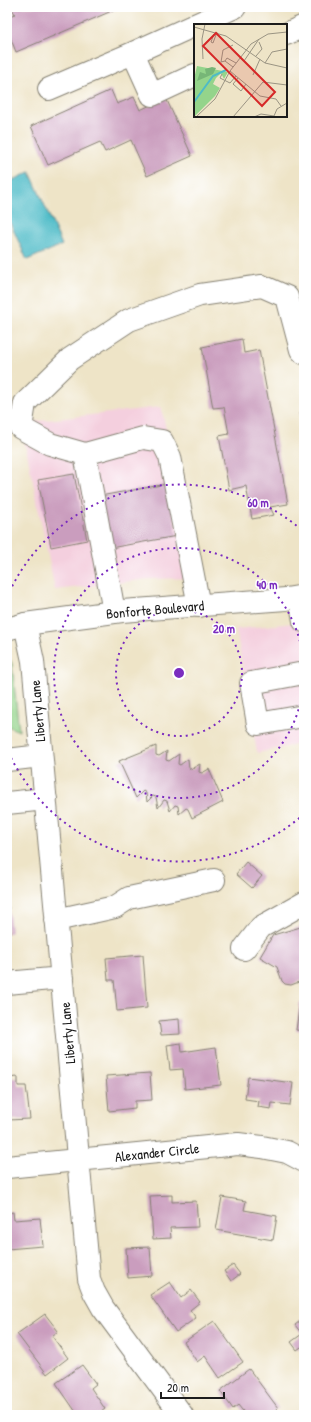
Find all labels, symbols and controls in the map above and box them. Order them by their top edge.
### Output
inset map [194,24,287,117]
text: 60 m [247,494,269,511]
text: 40 m [257,576,277,593]
street label: Bonforte Boulevard [105,595,205,623]
text: 20 m [213,620,235,637]
centre of rings [172,666,186,680]
street label: Liberty Lane [25,679,50,743]
street label: Liberty Lane [55,1001,80,1065]
street label: Alexander Circle [114,1138,201,1166]
scale bar [161,1374,224,1400]
text: 20 m [167,1379,189,1396]

